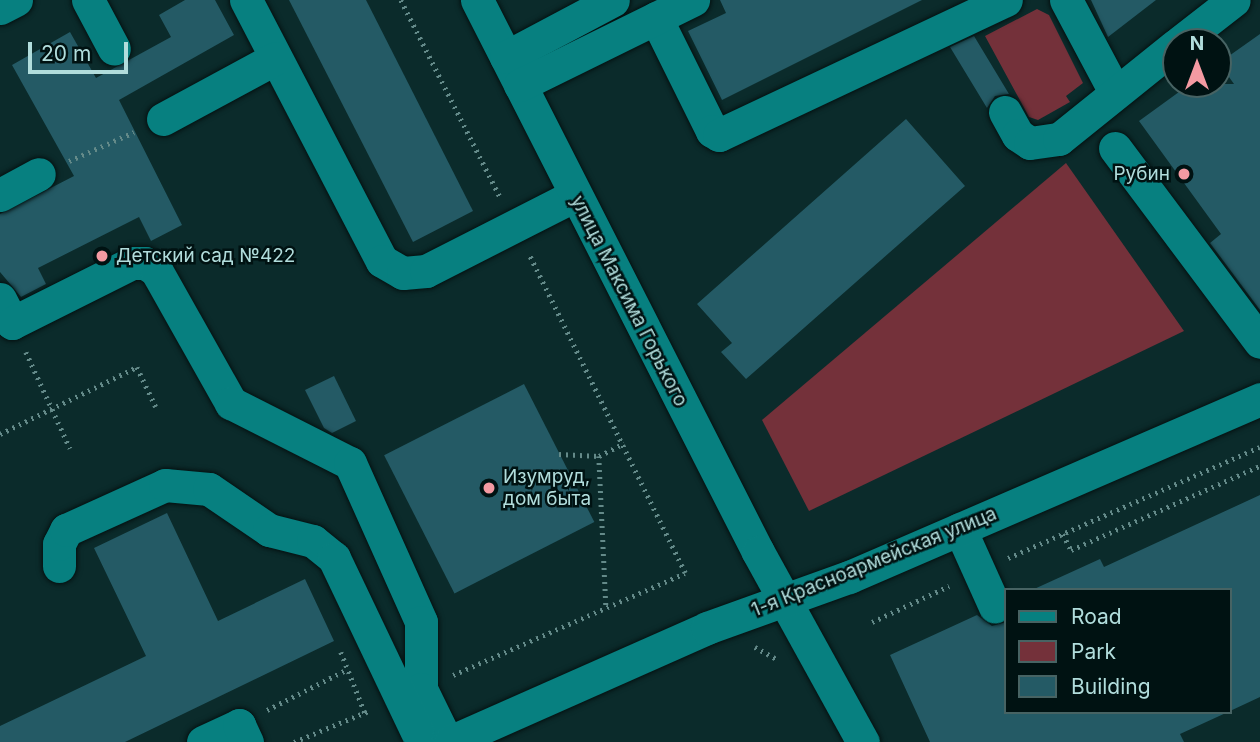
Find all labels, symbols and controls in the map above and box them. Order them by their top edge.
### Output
scale bar [32,28,131,72]
north arrow [1162,28,1232,98]
text: N [1190,32,1204,55]
text: 20 m [41,41,91,66]
place label: Рубин [1113,163,1170,185]
marker: Рубин [1176,166,1192,182]
street label: улица Максима Горького [566,192,692,410]
place label: Детский сад №422 [116,245,295,267]
marker: Детский сад №422 [94,248,110,264]
place label: Изумруд, дом быта [503,466,591,510]
marker: Изумруд, дом быта [481,480,497,496]
street label: 1-я Красноармейская улица [748,502,1000,622]
legend [1004,588,1232,714]
text: Road [1071,604,1122,629]
text: Park [1071,639,1116,664]
text: Building [1071,674,1151,699]

